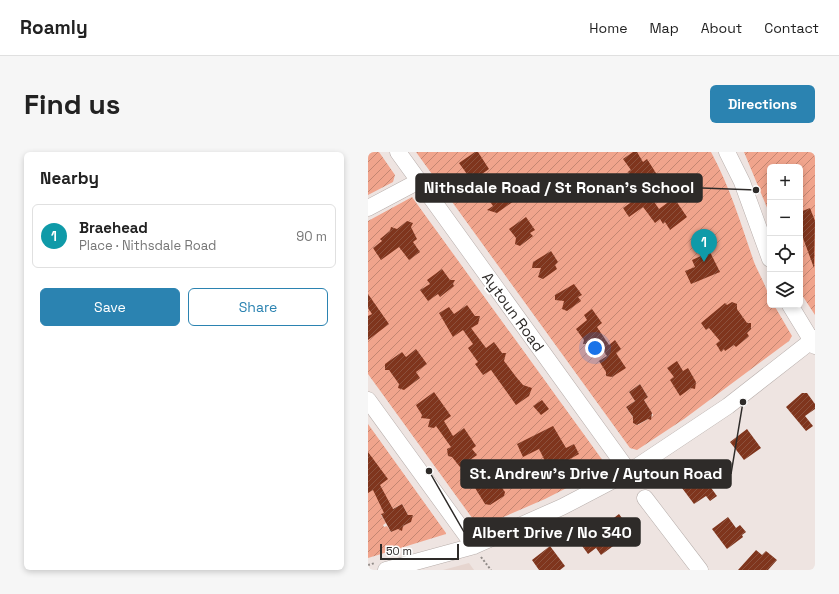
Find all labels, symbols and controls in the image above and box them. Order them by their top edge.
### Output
text: Roamly [20,15,88,40]
text: Home [589,19,627,37]
text: Map [649,19,679,37]
text: About [701,19,742,37]
text: Contact [764,19,819,37]
button: Directions [710,85,815,123]
text: Find us [24,86,121,122]
map controls [767,164,803,308]
button: + [767,164,803,200]
text: Nearby [40,167,99,189]
callout: Nithsdale Road / St Ronan's School [416,174,702,202]
text: Nithsdale Road / St Ronan's School [424,177,694,198]
button: − [767,200,803,236]
text: Braehead [79,218,148,237]
text: 1 [51,228,57,245]
text: 90 m [296,228,327,245]
pin: 1 [691,229,717,262]
button: locate [767,236,803,272]
text: Place · Nithsdale Road [79,237,216,254]
street label: Aytoun Road [478,268,549,355]
button: layers [767,272,803,308]
button: Save [40,288,180,326]
button: Share [188,288,328,326]
your location [585,338,605,358]
callout: St. Andrew's Drive / Aytoun Road [461,460,731,488]
text: St. Andrew's Drive / Aytoun Road [469,463,723,484]
callout: Albert Drive / No 340 [464,518,640,546]
text: Albert Drive / No 340 [472,522,632,543]
scale bar [380,542,459,561]
text: 50 m [386,544,412,558]

